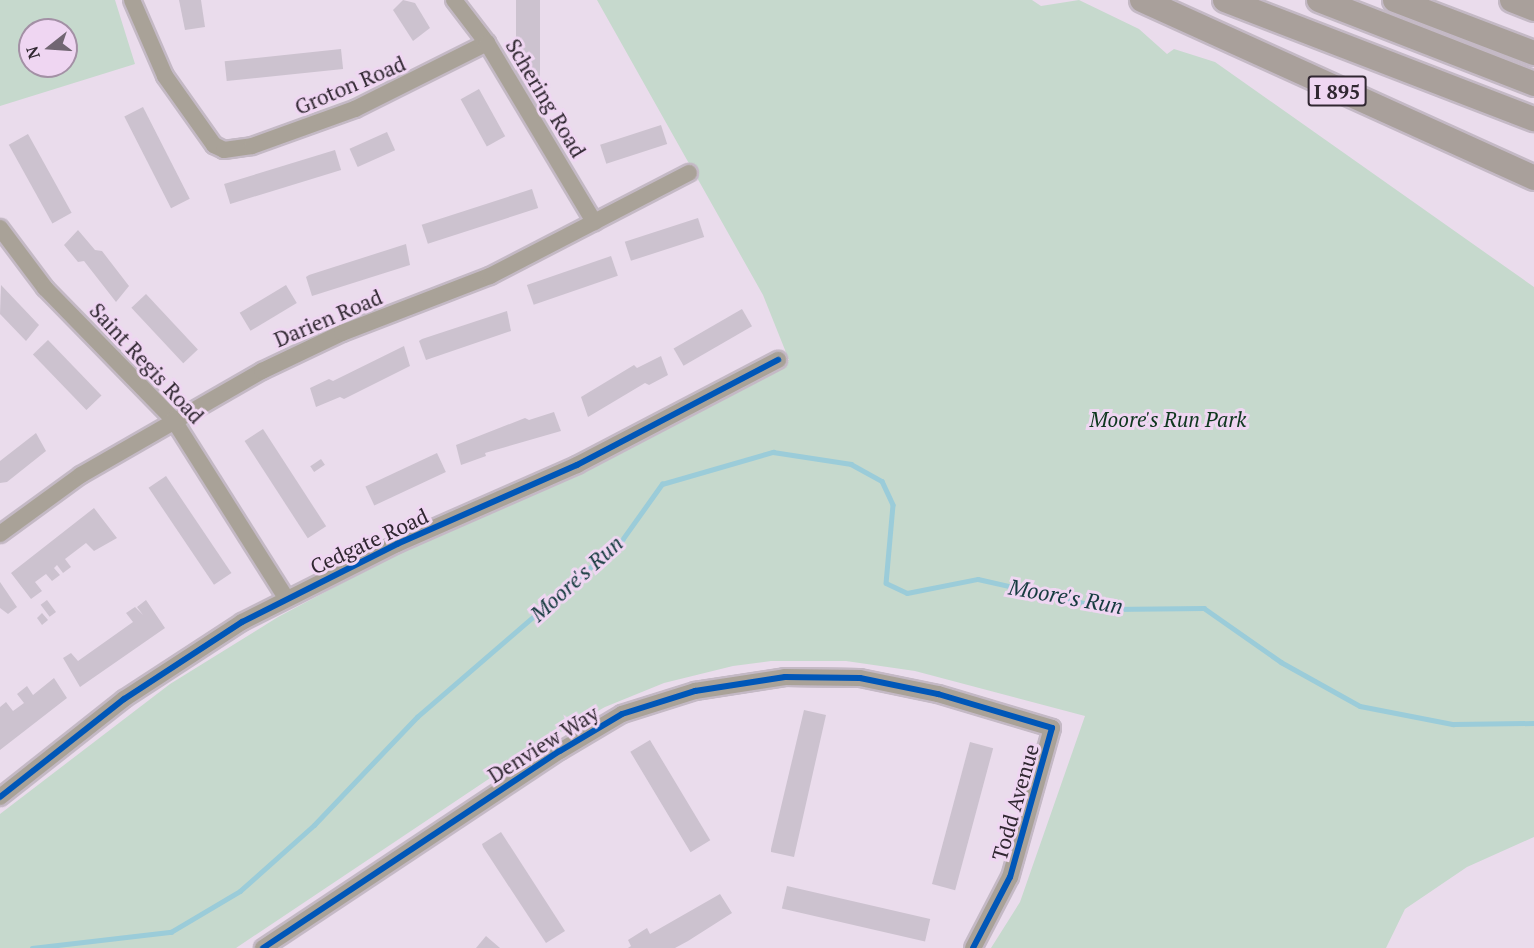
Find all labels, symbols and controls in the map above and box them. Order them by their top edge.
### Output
north arrow [18,18,78,78]
street label: Schering Road [501,34,591,162]
text: N [20,44,45,62]
street label: Groton Road [291,50,409,120]
road number: I 895 [1307,74,1367,108]
street label: Darien Road [270,284,386,352]
street label: Saint Regis Road [85,298,209,428]
park label: Moore's Run Park [1090,406,1246,432]
street label: Cedgate Road [306,503,432,579]
water label: Moore's Run [524,530,628,626]
water label: Moore's Run [1007,573,1125,619]
street label: Denview Way [483,700,603,788]
street label: Todd Avenue [986,741,1044,863]

